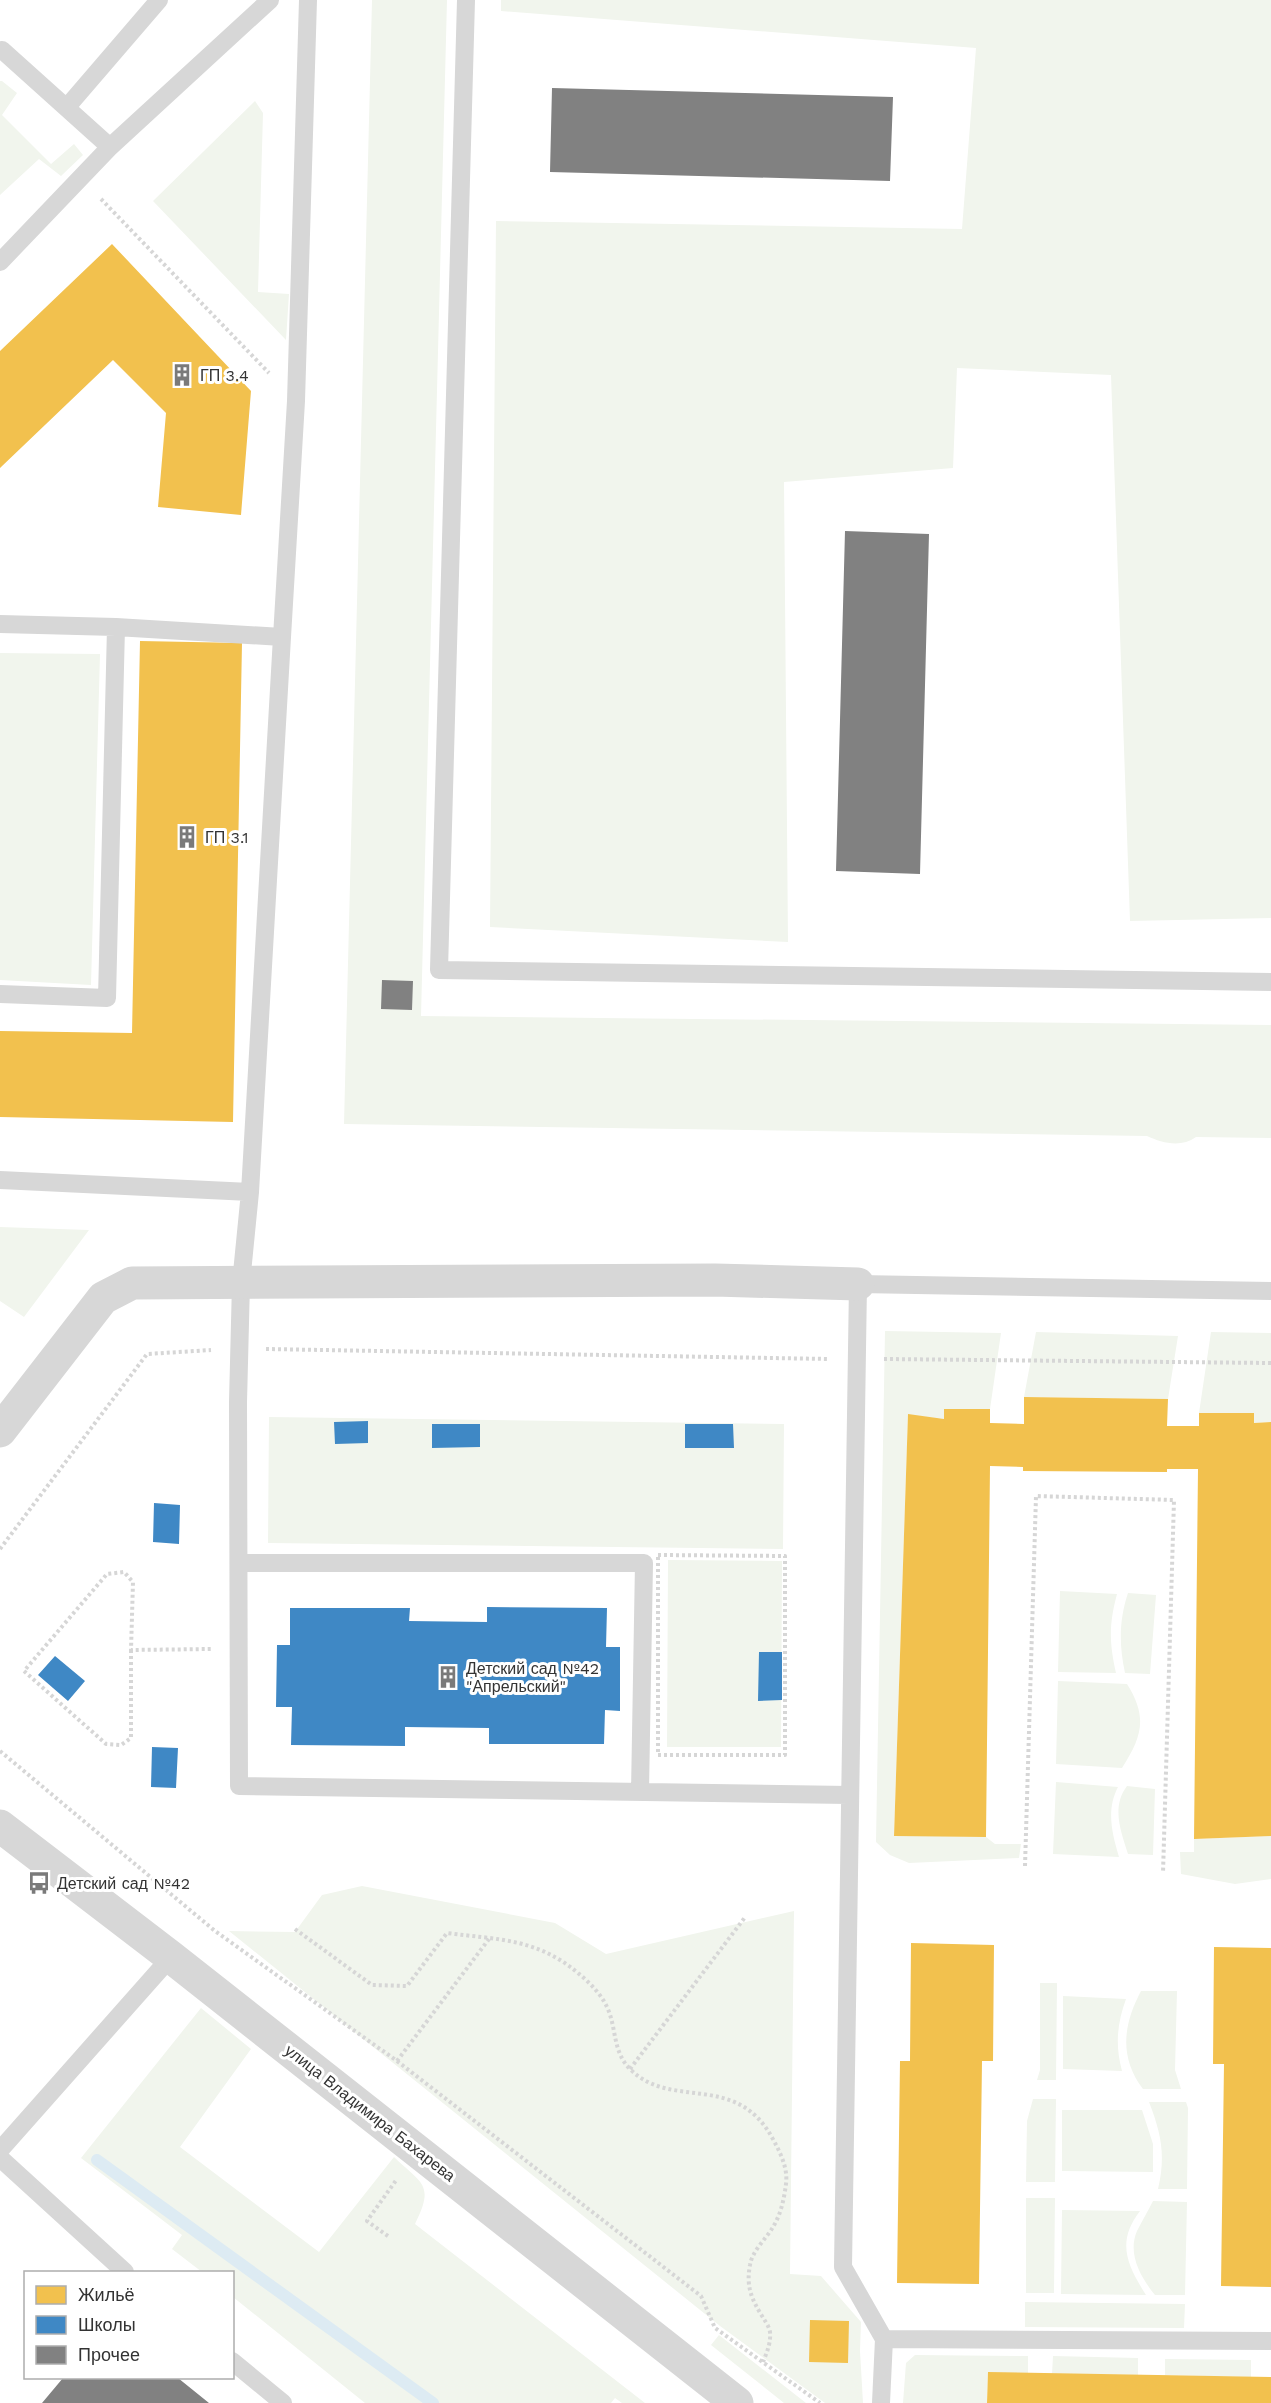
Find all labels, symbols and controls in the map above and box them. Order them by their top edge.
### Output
building icon: ГП 3.4 [169,362,195,388]
place label: ГП 3.4 [200,366,249,385]
building icon: ГП 3.1 [174,824,200,850]
place label: ГП 3.1 [205,828,249,847]
place label: Детский сад №42 "Апрельский" [466,1659,599,1696]
building icon: Детский сад №42 "Апрельский" [435,1664,461,1690]
bus stop icon: Детский сад №42 [26,1870,52,1896]
place label: Детский сад №42 [57,1874,190,1893]
street label: улица Владимира Бахарева [281,2041,459,2185]
legend [24,2271,234,2379]
text: Жильё [78,2284,135,2305]
text: Школы [78,2314,136,2335]
text: Прочее [78,2344,140,2365]

